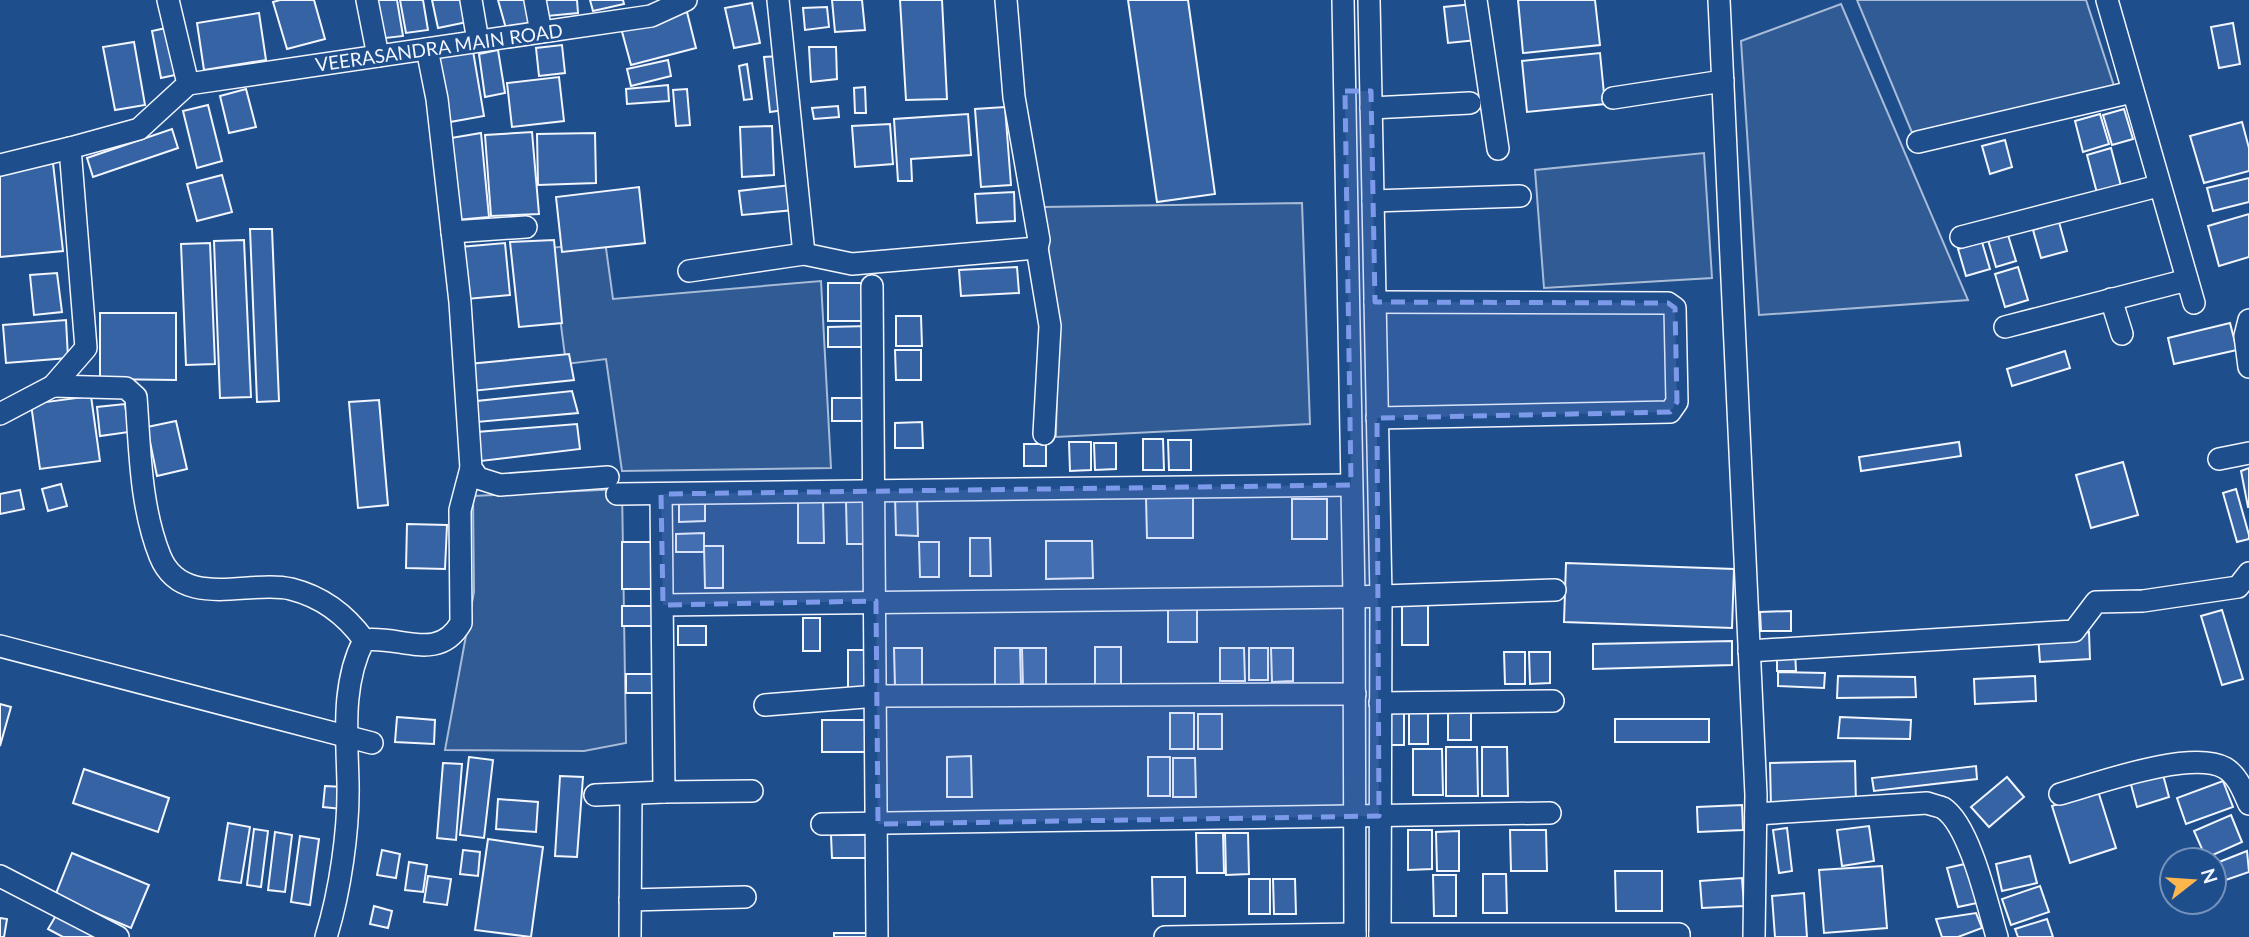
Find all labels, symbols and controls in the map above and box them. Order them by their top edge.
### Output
street label: VEERASANDRA MAIN ROAD [314,18,564,76]
north arrow [2158,846,2228,916]
text: N [2197,866,2223,886]

